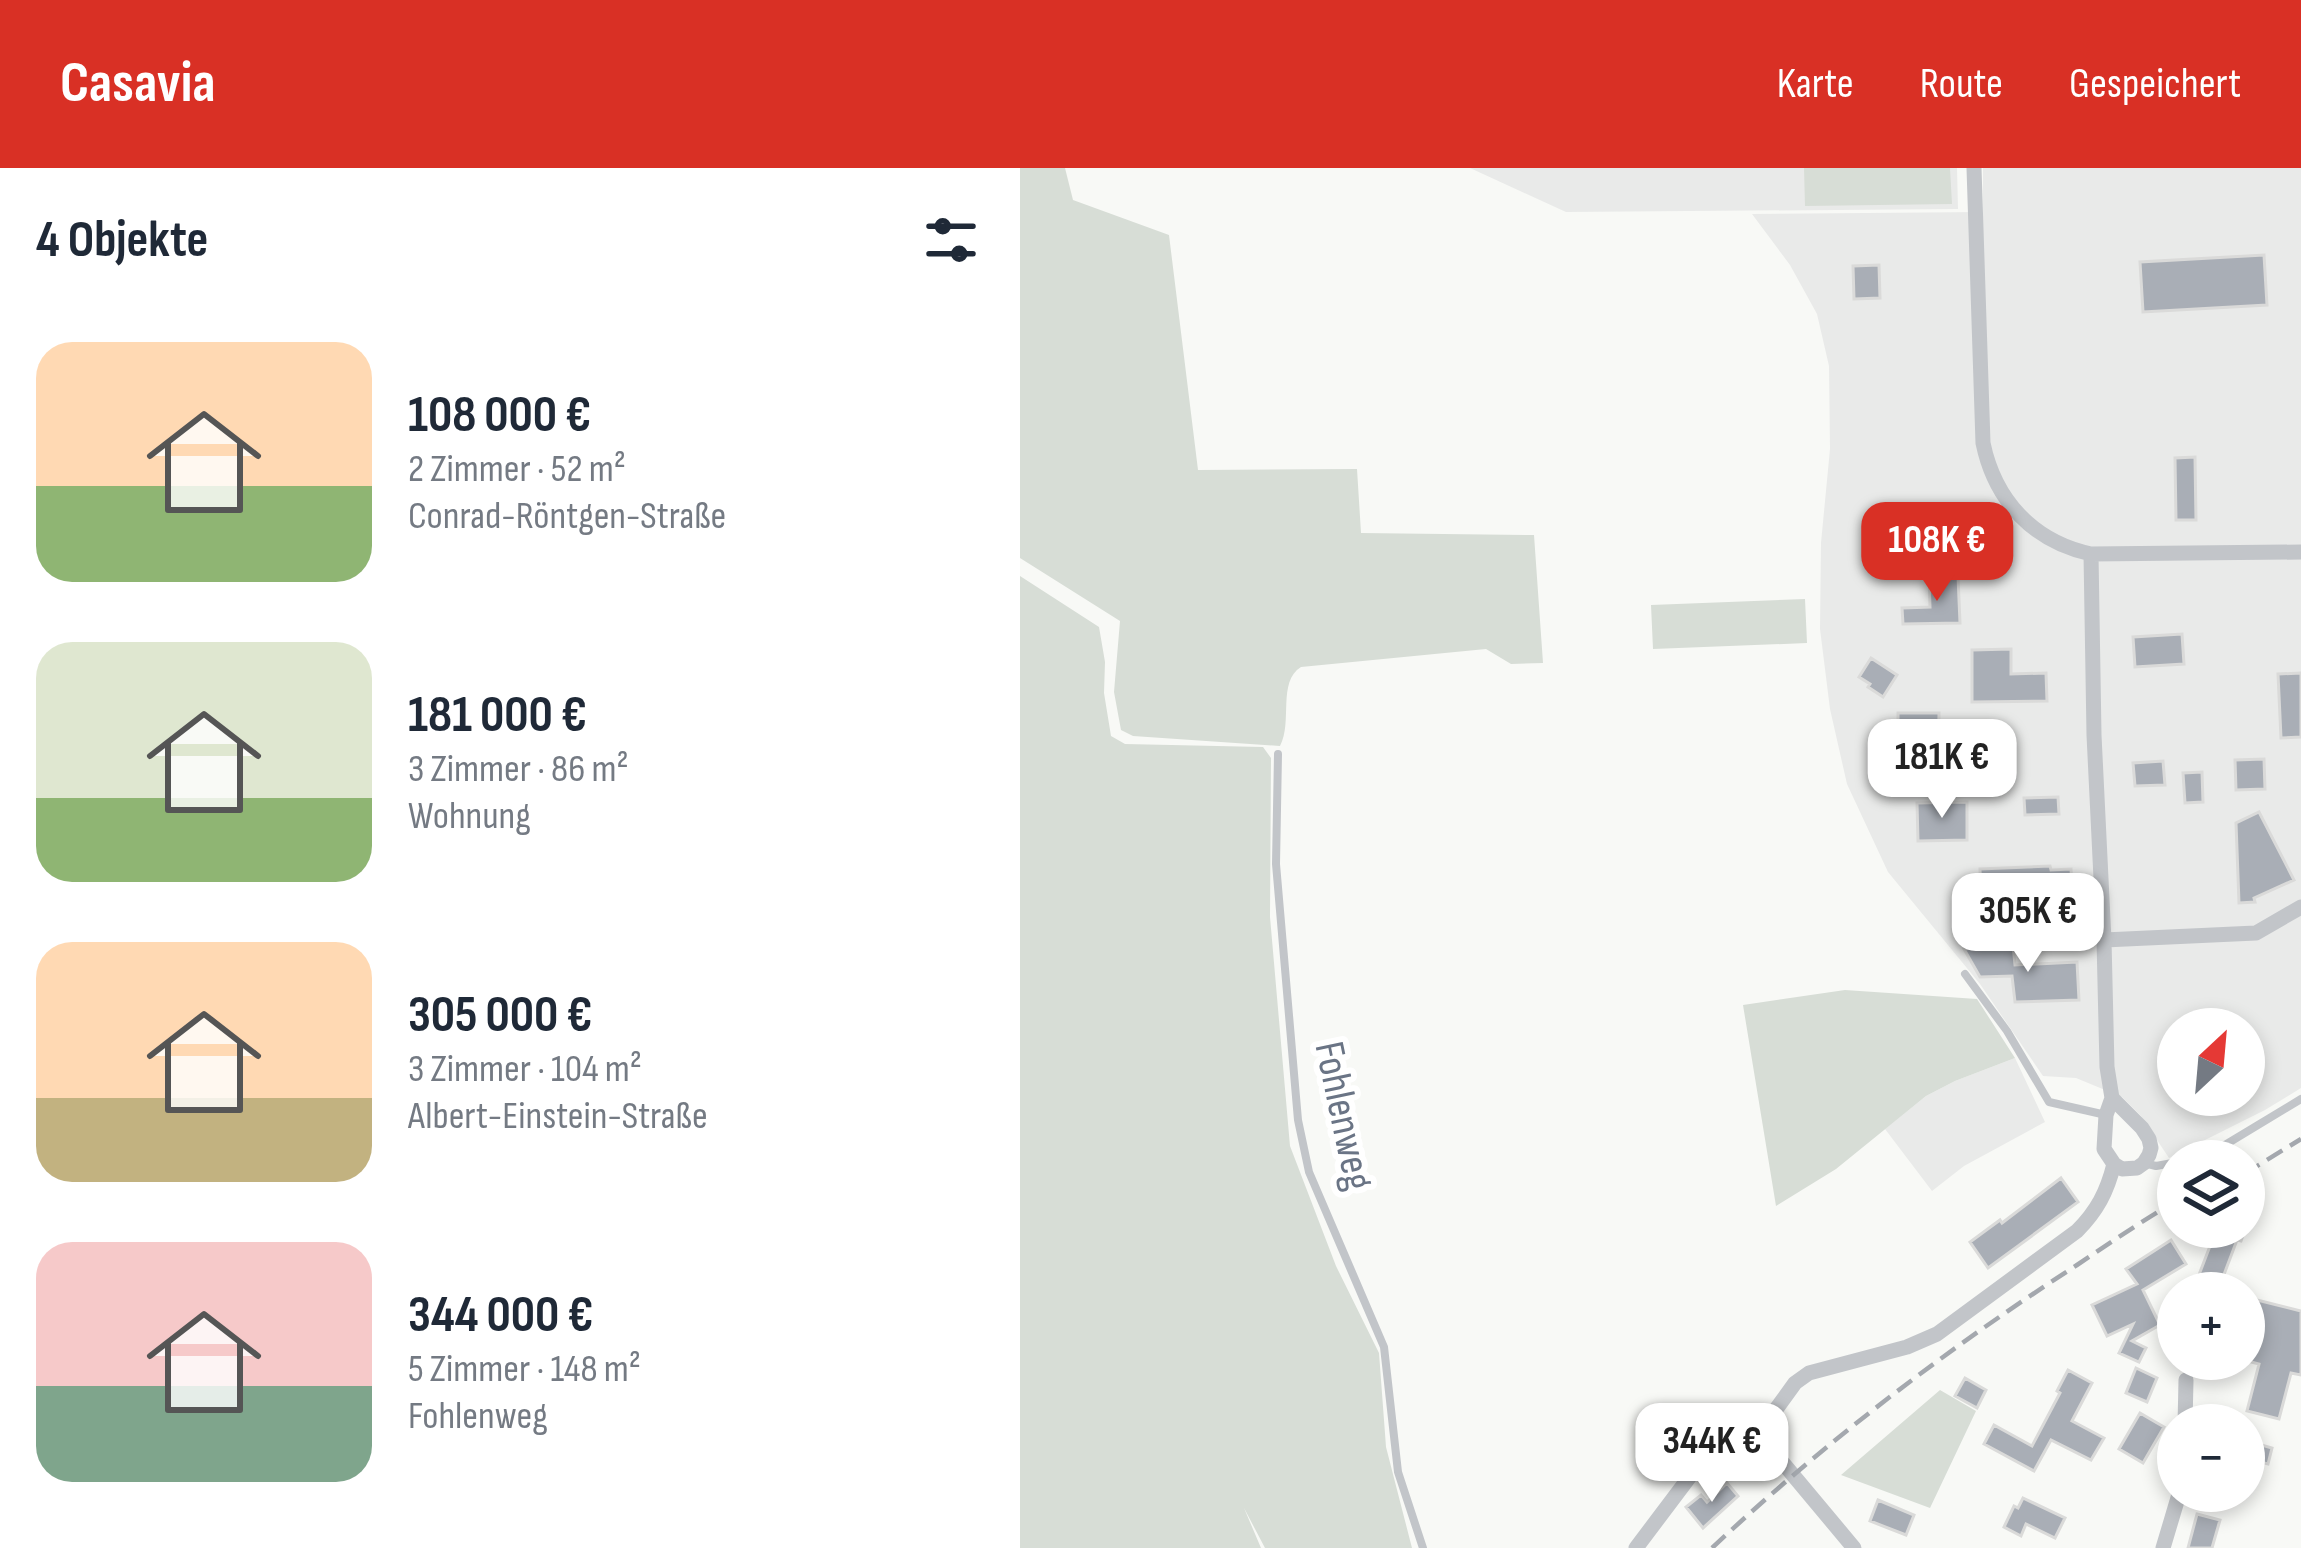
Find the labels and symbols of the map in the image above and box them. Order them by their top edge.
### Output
pin: 108K € [1839,502,2035,604]
pin: 181K € [1844,719,2040,821]
pin: 305K € [1930,873,2126,975]
north arrow [2157,1008,2265,1116]
street label: Fohlenweg [1302,1037,1384,1195]
pin: 344K € [1614,1403,1810,1505]

